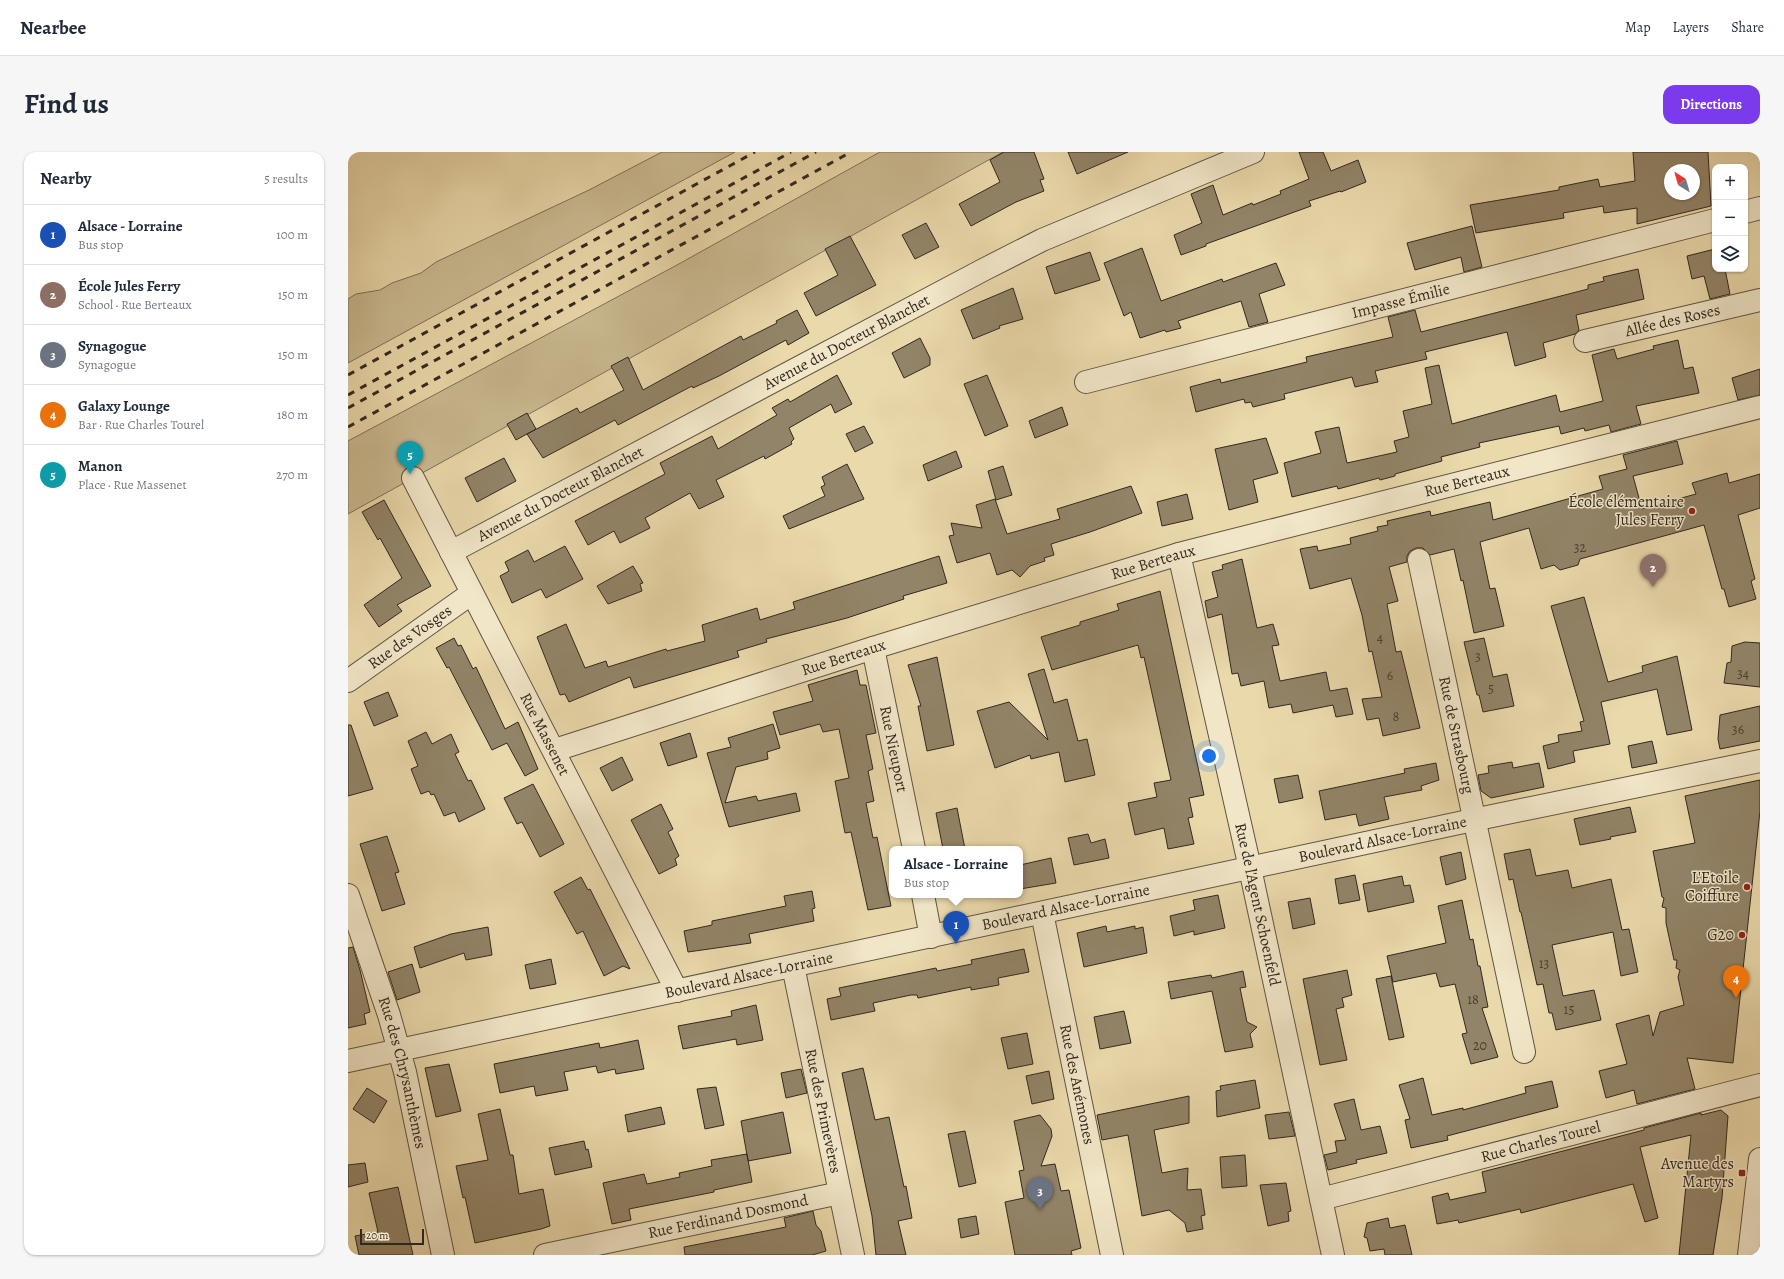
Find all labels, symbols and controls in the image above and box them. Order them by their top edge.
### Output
text: Nearbee [20,15,86,41]
text: Map [1625,18,1651,37]
text: Layers [1673,18,1709,37]
text: Share [1731,18,1764,37]
text: Find us [24,85,109,123]
button: Directions [1663,85,1760,124]
north arrow [1664,164,1700,200]
map controls [1712,164,1748,272]
button: + [1712,164,1748,200]
text: Nearby [40,167,91,190]
text: 5 results [264,170,308,187]
button: − [1712,200,1748,236]
text: Alsace - Lorraine [78,216,183,236]
text: 1 [51,226,55,243]
text: 100 m [276,226,308,243]
text: Bus stop [78,236,123,253]
button: layers [1712,236,1748,272]
text: École Jules Ferry [78,276,180,296]
street label: Impasse Émilie [1349,278,1452,324]
text: 2 [50,286,56,303]
text: 150 m [278,286,308,303]
street label: Avenue du Docteur Blanchet [759,289,934,396]
text: School · Rue Berteaux [78,296,192,313]
street label: Allée des Roses [1622,299,1722,342]
text: Synagogue [78,336,147,356]
text: 3 [50,346,56,363]
text: 150 m [278,346,308,363]
text: Synagogue [78,356,136,373]
text: Galaxy Lounge [78,396,170,416]
text: 4 [50,406,56,423]
text: 180 m [277,406,308,423]
text: Bar · Rue Charles Tourel [78,416,204,433]
pin: 5 [397,441,423,474]
street label: Avenue du Docteur Blanchet [473,441,648,547]
text: Manon [78,456,122,476]
street label: Rue Berteaux [1422,460,1512,503]
text: 5 [50,466,56,483]
text: 270 m [276,466,308,483]
text: Place · Rue Massenet [78,476,187,493]
place label: École élémentaire Jules Ferry [1568,491,1685,531]
marker: École élémentaire Jules Ferry [1687,506,1697,516]
house number: 32 [1574,538,1587,557]
street label: Rue Berteaux [1108,539,1198,585]
pin: 2 [1640,554,1666,587]
street label: Rue des Vosges [364,600,456,674]
house number: 4 [1377,628,1383,647]
street label: Rue Berteaux [799,634,889,681]
house number: 3 [1475,647,1481,666]
house number: 34 [1737,664,1749,683]
house number: 6 [1387,666,1393,685]
street label: Rue de Strasbourg [1433,674,1480,796]
house number: 5 [1488,679,1494,698]
street label: Rue Massenet [514,689,575,779]
street label: Rue Nieuport [874,704,913,794]
house number: 8 [1393,707,1400,726]
house number: 36 [1732,720,1744,739]
your location [1199,746,1219,766]
street label: Boulevard Alsace-Lorraine [1296,811,1469,868]
street label: Rue de l'Agent Schoenfeld [1229,821,1286,988]
popup [889,846,1023,898]
text: Alsace - Lorraine [904,854,1008,874]
place label: L'Etoile Coiffure [1685,867,1739,907]
text: Bus stop [904,874,949,891]
street label: Boulevard Alsace-Lorraine [980,879,1152,936]
marker: L'Etoile Coiffure [1742,882,1752,892]
pin: 1 [943,911,969,944]
place label: G20 [1707,924,1734,946]
marker: G20 [1737,930,1747,940]
street label: Boulevard Alsace-Lorraine [663,946,835,1004]
house number: 13 [1539,954,1549,973]
pin: 4 [1723,965,1749,998]
house number: 18 [1467,990,1479,1009]
street label: Rue des Chrysanthèmes [372,993,432,1151]
house number: 15 [1564,1000,1574,1019]
street label: Rue des Anémones [1054,1022,1100,1147]
house number: 20 [1473,1036,1487,1055]
street label: Rue des Primevères [799,1046,847,1175]
street label: Rue Charles Tourel [1479,1116,1603,1168]
place label: Avenue des Martyrs [1660,1153,1734,1193]
marker: Avenue des Martyrs [1737,1168,1747,1178]
pin: 3 [1027,1177,1053,1210]
street label: Rue Ferdinand Dosmond [646,1189,810,1244]
scale bar [360,1227,424,1246]
text: 20 m [366,1228,388,1243]

